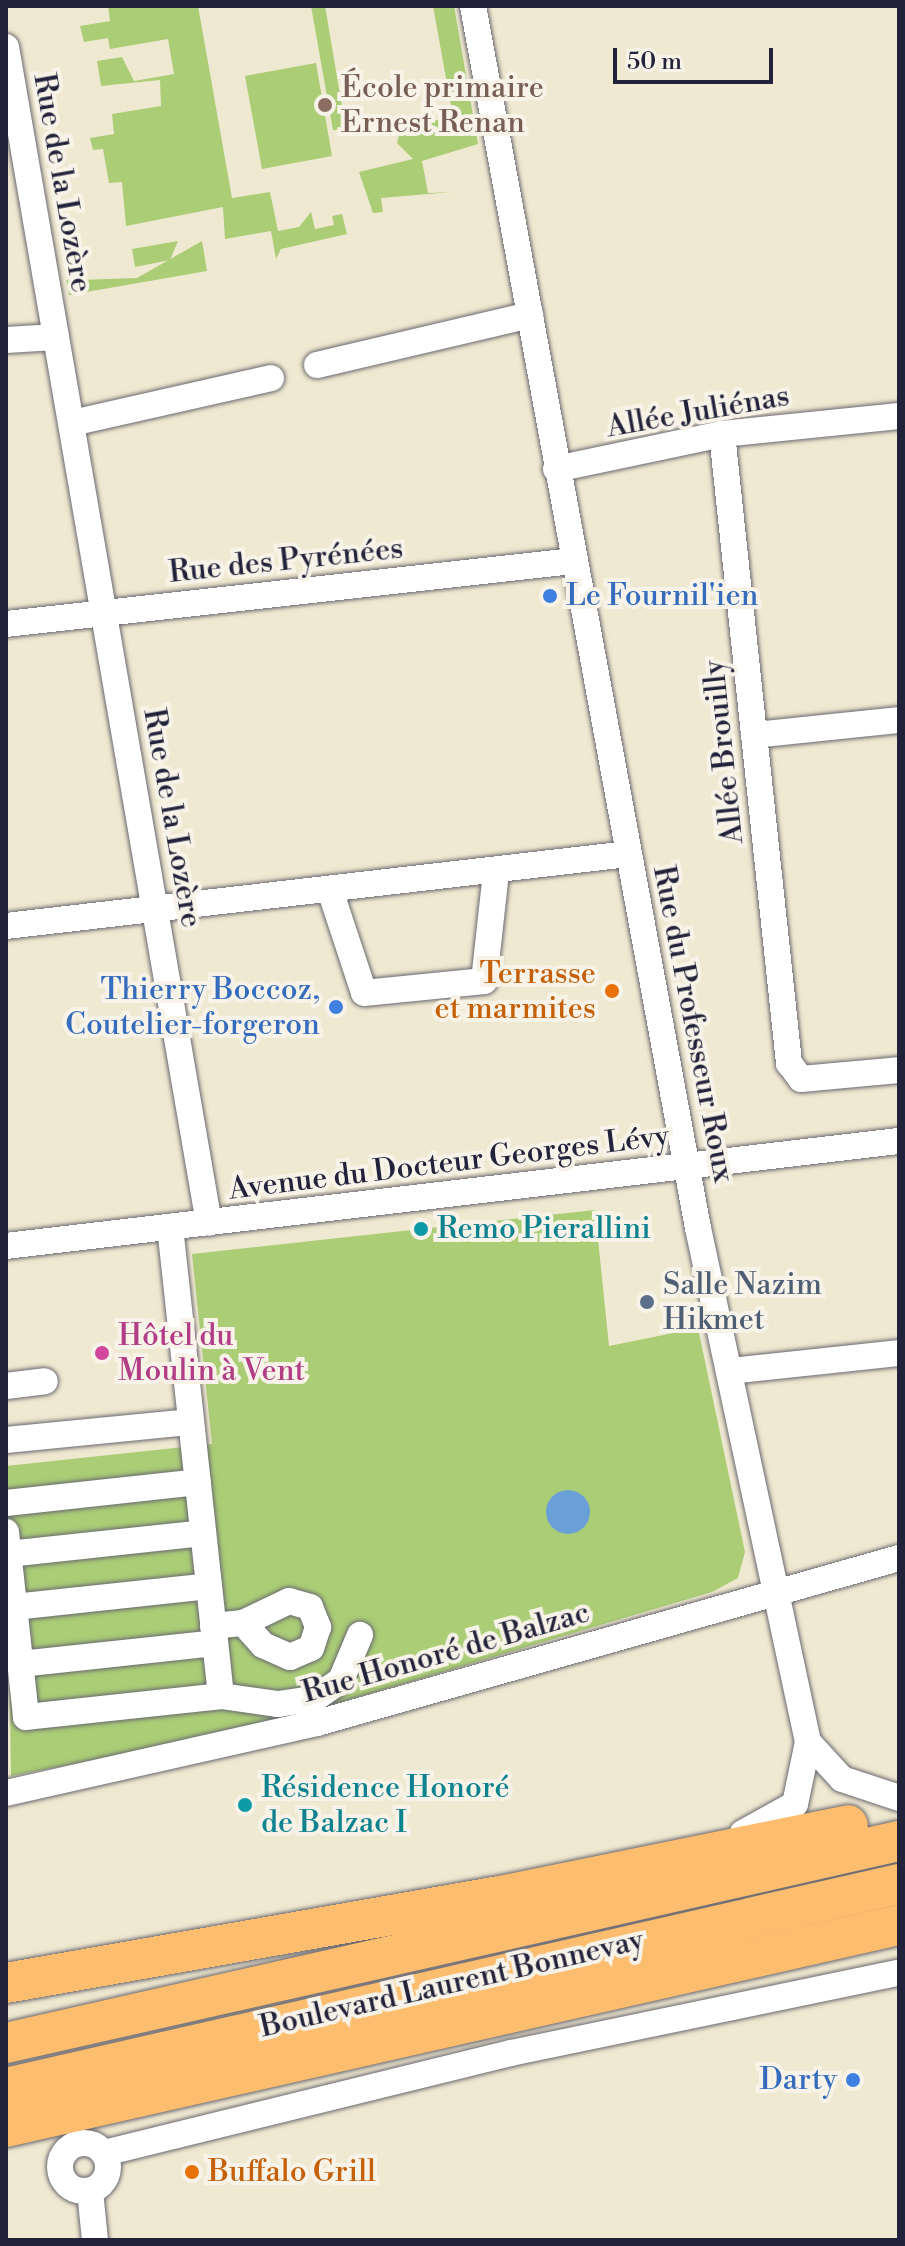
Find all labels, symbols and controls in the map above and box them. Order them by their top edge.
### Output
scale bar [617,32,777,82]
text: 50 m [627,47,682,77]
place label: École primaire Ernest Renan [341,70,544,140]
street label: Rue de la Lozère [25,71,99,295]
marker: École primaire Ernest Renan [316,96,334,114]
street label: Allée Juliénas [604,378,792,446]
street label: Rue des Pyrénées [167,531,405,591]
place label: Le Fournil'ien [566,578,758,614]
marker: Le Fournil'ien [541,587,559,605]
street label: Allée Brouilly [696,658,752,846]
street label: Rue de la Lozère [135,706,209,930]
street label: Rue du Professeur Roux [645,863,741,1185]
place label: Terrasse et marmites [435,956,596,1026]
place label: Thierry Boccoz, Coutelier-forgeron [65,972,320,1042]
marker: Terrasse et marmites [603,982,621,1000]
marker: Thierry Boccoz, Coutelier-forgeron [327,998,345,1016]
street label: Avenue du Docteur Georges Lévy [227,1118,671,1208]
place label: Remo Pierallini [437,1211,651,1247]
marker: Remo Pierallini [412,1220,430,1238]
place label: Salle Nazim Hikmet [663,1267,822,1338]
marker: Salle Nazim Hikmet [638,1293,656,1311]
place label: Hôtel du Moulin à Vent [118,1318,305,1388]
marker: Hôtel du Moulin à Vent [93,1344,111,1362]
street label: Rue Honoré de Balzac [298,1595,594,1711]
place label: Résidence Honoré de Balzac I [261,1770,510,1840]
marker: Résidence Honoré de Balzac I [236,1796,254,1814]
street label: Boulevard Laurent Bonnevay [257,1922,647,2046]
place label: Darty [760,2062,837,2098]
marker: Darty [844,2071,862,2089]
place label: Buffalo Grill [208,2154,376,2190]
marker: Buffalo Grill [183,2163,201,2181]

